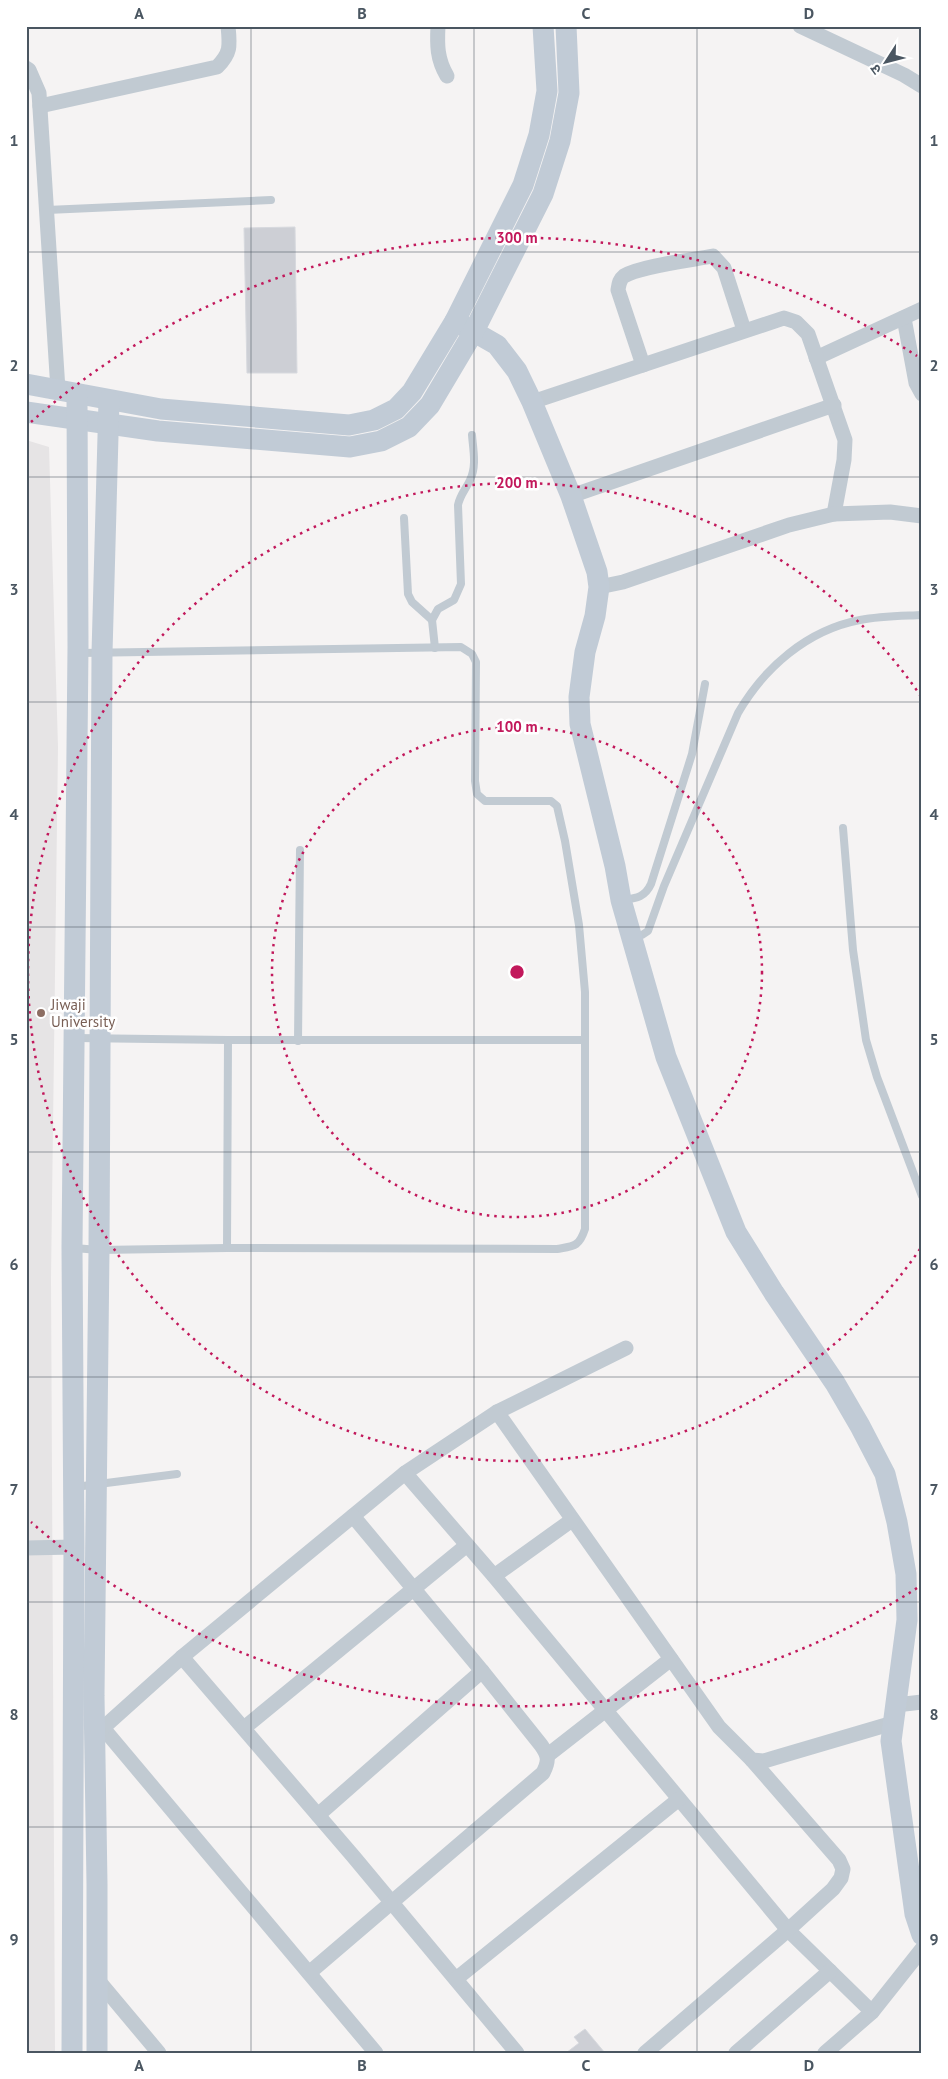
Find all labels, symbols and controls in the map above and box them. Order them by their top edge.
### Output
text: A [134,3,144,23]
text: B [357,3,367,23]
text: C [582,3,591,23]
text: D [804,3,814,23]
north arrow [860,38,910,88]
text: उ [865,60,885,78]
text: 1 [9,130,19,150]
text: 1 [929,130,939,150]
text: 300 m [496,228,538,247]
text: 2 [9,355,19,375]
text: 2 [929,355,939,375]
text: 200 m [496,473,538,492]
text: 3 [9,579,19,599]
text: 3 [929,579,939,599]
text: 100 m [496,717,538,736]
text: 4 [9,804,19,824]
text: 4 [929,804,939,824]
centre of rings [508,963,526,981]
place label: Jiwaji University [50,995,115,1031]
marker: Jiwaji University [35,1007,47,1019]
text: 5 [9,1029,19,1049]
text: 5 [929,1029,939,1049]
text: 6 [9,1254,19,1274]
text: 6 [929,1254,939,1274]
text: 7 [9,1479,19,1499]
text: 7 [929,1479,939,1499]
text: 8 [9,1704,19,1724]
text: 8 [929,1704,939,1724]
text: 9 [9,1929,19,1949]
text: 9 [929,1929,939,1949]
text: A [134,2055,144,2075]
text: B [357,2055,367,2075]
text: C [582,2055,591,2075]
text: D [804,2055,814,2075]

